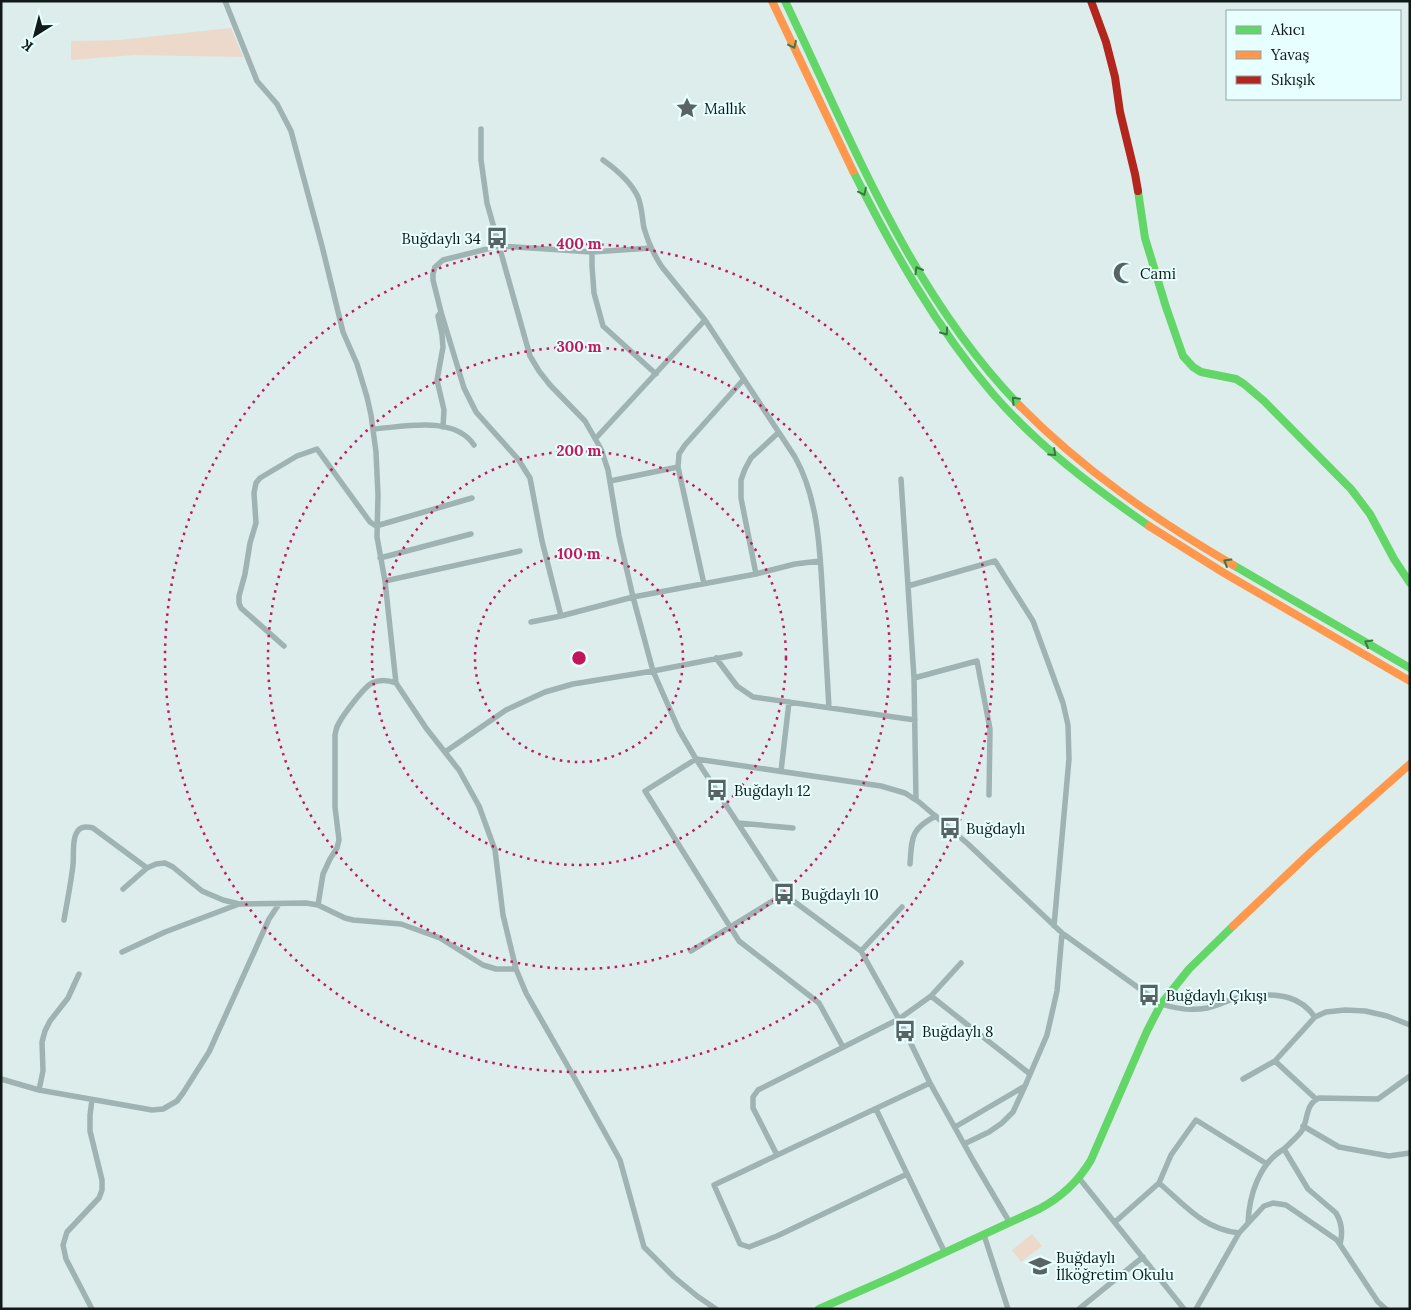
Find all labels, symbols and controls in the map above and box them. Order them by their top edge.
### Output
north arrow [10,10,60,60]
legend [1226,10,1401,100]
text: Akıcı [1270,20,1305,39]
text: K [18,35,37,56]
one-way arrow [787,40,797,49]
text: Yavaş [1270,45,1310,64]
text: Sıkışık [1271,70,1315,89]
place icon: Mallık [674,95,700,121]
place label: Mallık [704,99,746,118]
one-way arrow [857,187,868,196]
bus stop icon: Buğdaylı 34 [484,225,510,251]
place label: Buğdaylı 34 [401,229,481,248]
text: 400 m [556,234,602,253]
mosque icon: Cami [1111,260,1137,286]
place label: Cami [1140,264,1176,283]
one-way arrow [915,267,925,276]
one-way arrow [939,326,948,336]
text: 300 m [556,337,602,356]
one-way arrow [1012,397,1021,406]
text: 200 m [557,441,602,460]
one-way arrow [1047,447,1056,456]
text: 100 m [558,544,601,563]
one-way arrow [1224,558,1233,568]
one-way arrow [1364,640,1373,650]
centre of rings [570,649,588,667]
bus stop icon: Buğdaylı 12 [704,777,730,803]
place label: Buğdaylı 12 [734,781,811,800]
bus stop icon: Buğdaylı [937,815,963,841]
place label: Buğdaylı [966,819,1025,838]
bus stop icon: Buğdaylı 10 [771,881,797,907]
place label: Buğdaylı 10 [801,885,879,904]
bus stop icon: Buğdaylı Çıkışı [1136,982,1162,1008]
place label: Buğdaylı Çıkışı [1166,986,1267,1005]
bus stop icon: Buğdaylı 8 [892,1018,918,1044]
place label: Buğdaylı 8 [922,1022,993,1041]
place label: Buğdaylı İlköğretim Okulu [1056,1248,1174,1284]
school or university icon: Buğdaylı İlköğretim Okulu [1027,1253,1053,1279]

